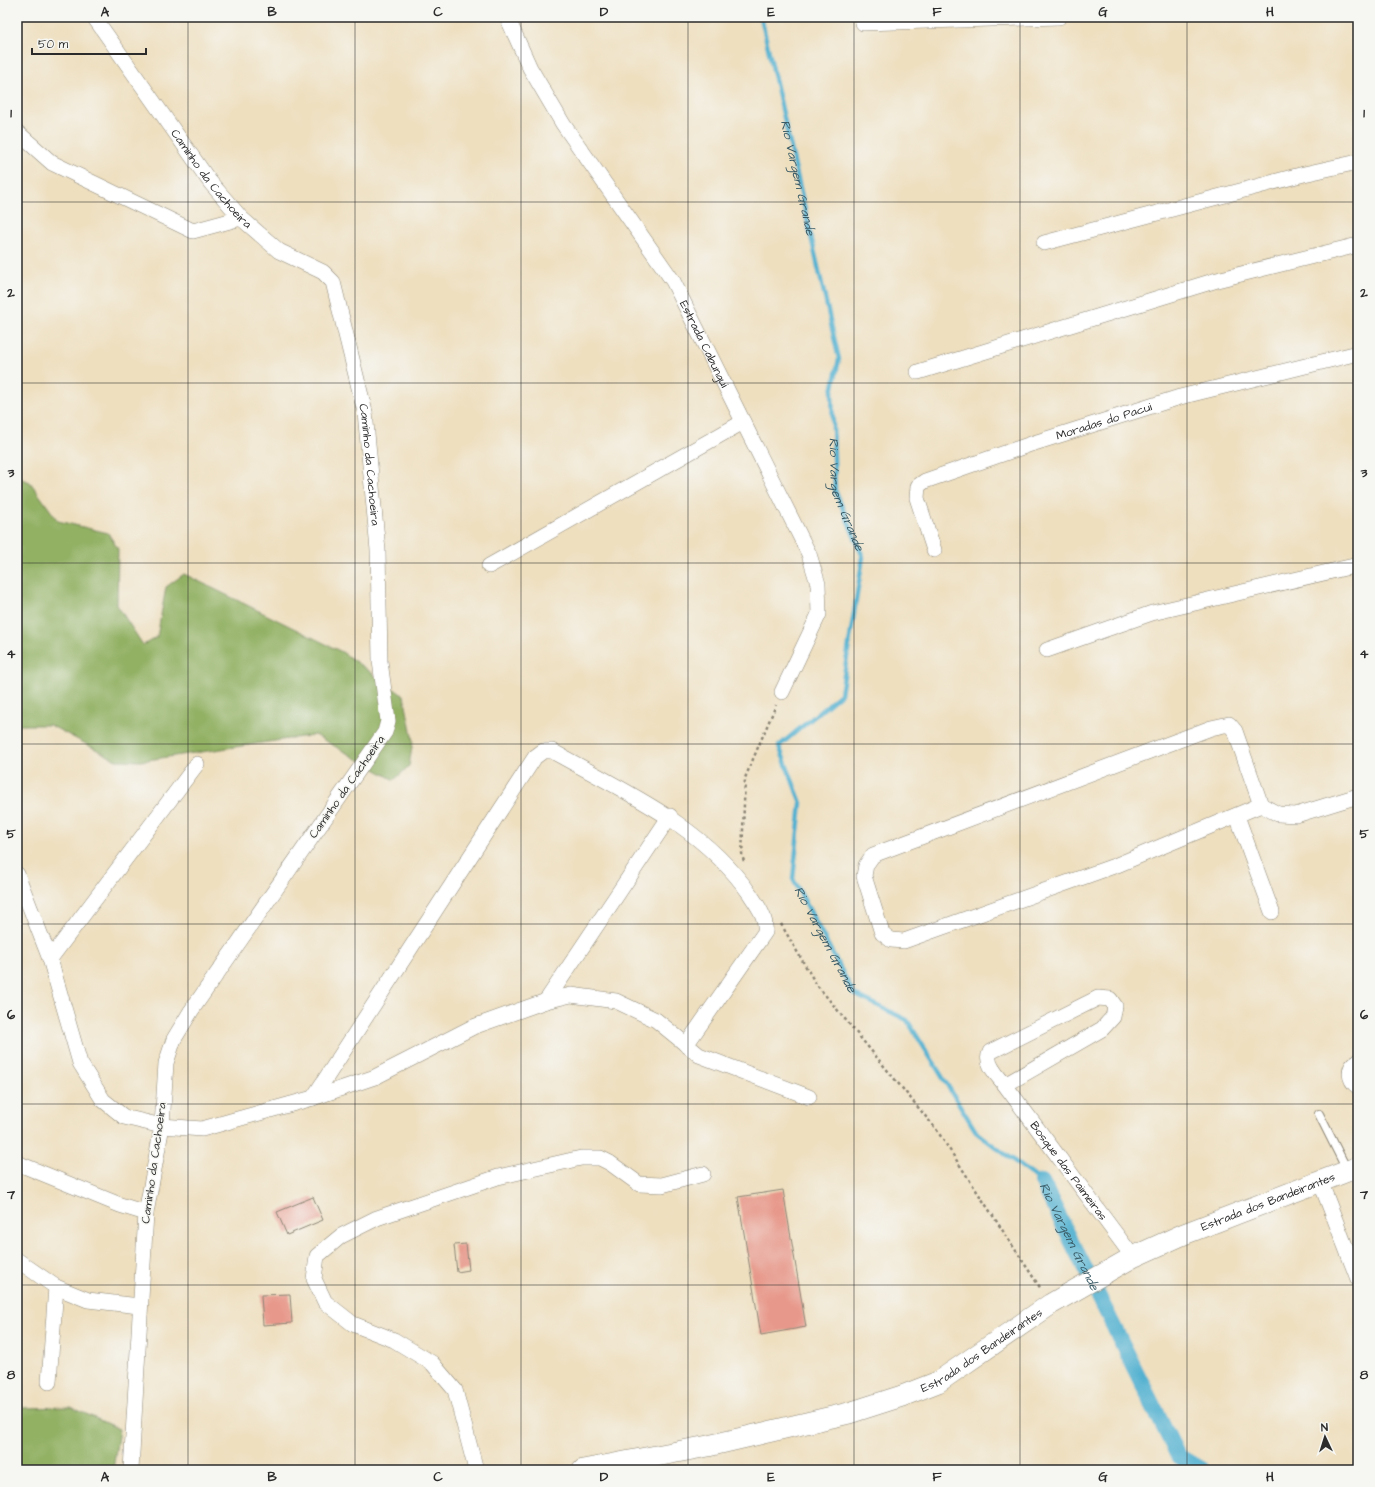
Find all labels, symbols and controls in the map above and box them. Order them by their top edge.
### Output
text: A [101,3,110,21]
text: B [267,3,277,21]
text: C [433,3,443,21]
text: D [600,3,609,21]
text: E [767,3,775,21]
text: F [932,3,942,21]
text: G [1098,3,1108,21]
text: H [1266,3,1274,21]
scale bar [32,30,146,56]
text: 50 m [38,36,69,53]
text: 1 [10,104,12,122]
text: 1 [1363,104,1365,122]
water label: Rio Vargem Grande [776,118,820,238]
street label: Caminho da Cachoeira [167,126,256,232]
text: 2 [6,284,15,302]
text: 2 [1359,284,1368,302]
street label: Estrada Cabungui [675,297,733,391]
street label: Moradas do Pacui [1054,398,1154,444]
street label: Caminho da Cachoeira [355,402,384,526]
water label: Rio Vargem Grande [824,437,869,555]
text: 3 [7,464,15,482]
text: 3 [1360,464,1368,482]
text: 4 [7,645,16,663]
text: 4 [1360,645,1369,663]
street label: Caminho da Cachoeira [305,732,389,842]
text: 5 [6,825,16,843]
text: 5 [1359,825,1369,843]
water label: Rio Vargem Grande [790,883,861,997]
text: 6 [7,1006,16,1024]
text: 6 [1360,1006,1369,1024]
street label: Caminho da Cachoeira [137,1101,171,1225]
street label: Bosque das Paimeiras [1026,1117,1111,1224]
street label: Estrada dos Bandeirantes [1198,1168,1338,1235]
water label: Rio Vargem Grande [1035,1180,1104,1294]
text: 7 [6,1186,16,1204]
text: 7 [1359,1186,1369,1204]
street label: Estrada dos Bandeirantes [918,1304,1046,1396]
text: 8 [7,1366,16,1384]
text: 8 [1360,1366,1369,1384]
north arrow [1305,1417,1345,1457]
text: N [1320,1420,1328,1435]
text: A [101,1468,110,1486]
text: B [267,1468,277,1486]
text: C [433,1468,443,1486]
text: D [600,1468,609,1486]
text: E [767,1468,775,1486]
text: F [932,1468,942,1486]
text: G [1098,1468,1108,1486]
text: H [1266,1468,1274,1486]

